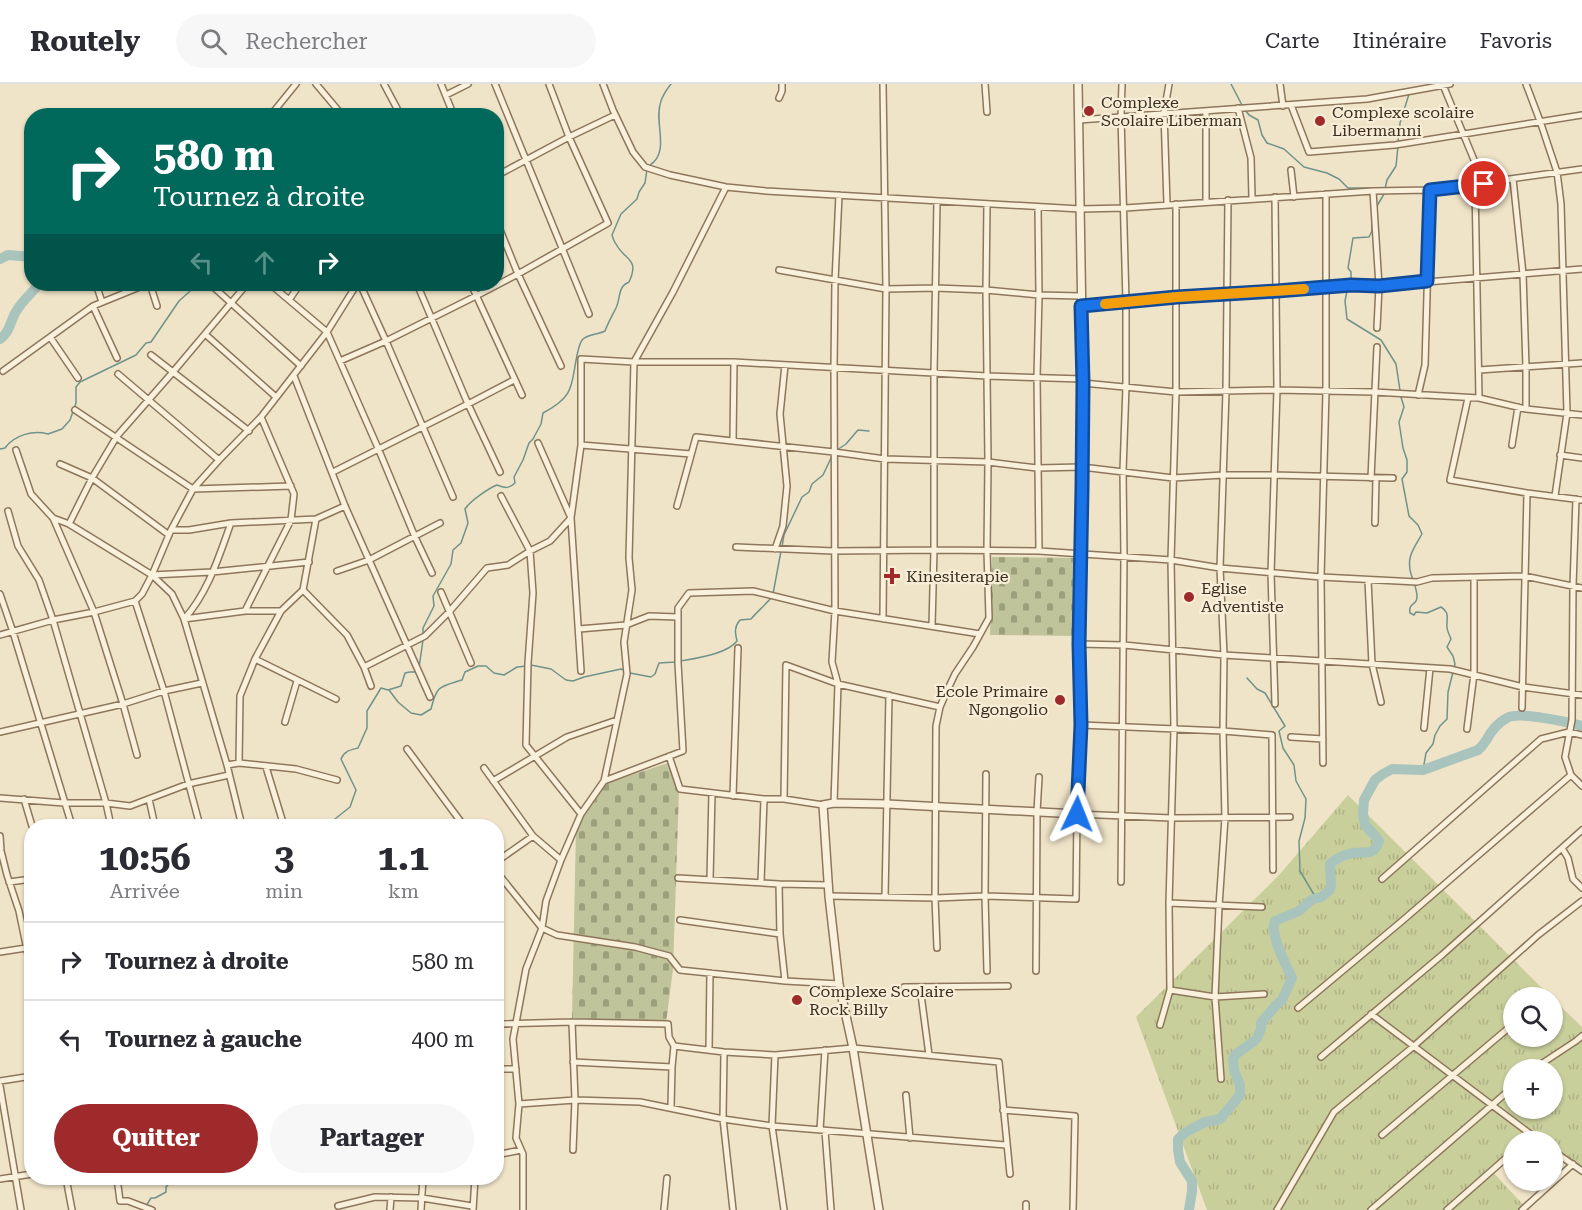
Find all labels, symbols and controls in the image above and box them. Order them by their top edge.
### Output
search box [176,14,596,68]
text: Routely [30,25,140,58]
icon: search [197,25,230,58]
text: Rechercher [245,29,367,54]
text: Carte [1265,29,1320,53]
text: Itinéraire [1353,29,1447,53]
text: Favoris [1480,29,1552,53]
place label: Complexe Scolaire Liberman [1101,93,1242,130]
place label: Complexe scolaire Libermanni [1332,103,1474,140]
marker: Complexe Scolaire Liberman [1082,104,1096,118]
marker: Complexe scolaire Libermanni [1313,114,1327,128]
text: 580 m [153,131,275,180]
icon: right [54,132,132,210]
pin [1458,158,1509,209]
icon: arrive [1467,167,1500,200]
text: Tournez à droite [153,181,365,213]
icon: left [185,246,218,279]
icon: ahead [248,246,281,279]
icon: right [311,246,344,279]
marker: Kinesiterapie [883,567,901,585]
place label: Kinesiterapie [906,567,1009,586]
place label: Eglise Adventiste [1201,579,1284,616]
marker: Eglise Adventiste [1182,590,1196,604]
place label: Ecole Primaire Ngongolio [936,682,1048,719]
marker: Ecole Primaire Ngongolio [1053,693,1067,707]
position arrow [1045,782,1109,846]
text: 10:56 [99,837,191,879]
text: 3 [274,837,294,879]
text: 1.1 [378,837,429,879]
text: Arrivée [110,879,180,903]
text: min [265,879,303,903]
text: km [388,879,419,903]
icon: right [54,945,87,978]
text: Tournez à droite [105,949,289,974]
text: 580 m [411,949,474,974]
place label: Complexe Scolaire Rock Billy [809,982,954,1019]
map controls [1503,987,1563,1191]
button: search [1503,987,1563,1047]
marker: Complexe Scolaire Rock Billy [790,993,804,1007]
icon: left [54,1023,87,1056]
text: Tournez à gauche [105,1027,302,1052]
text: 400 m [411,1027,474,1052]
button: + [1503,1059,1563,1119]
button: Quitter [54,1104,258,1173]
button: Partager [270,1104,474,1173]
button: − [1503,1131,1563,1191]

